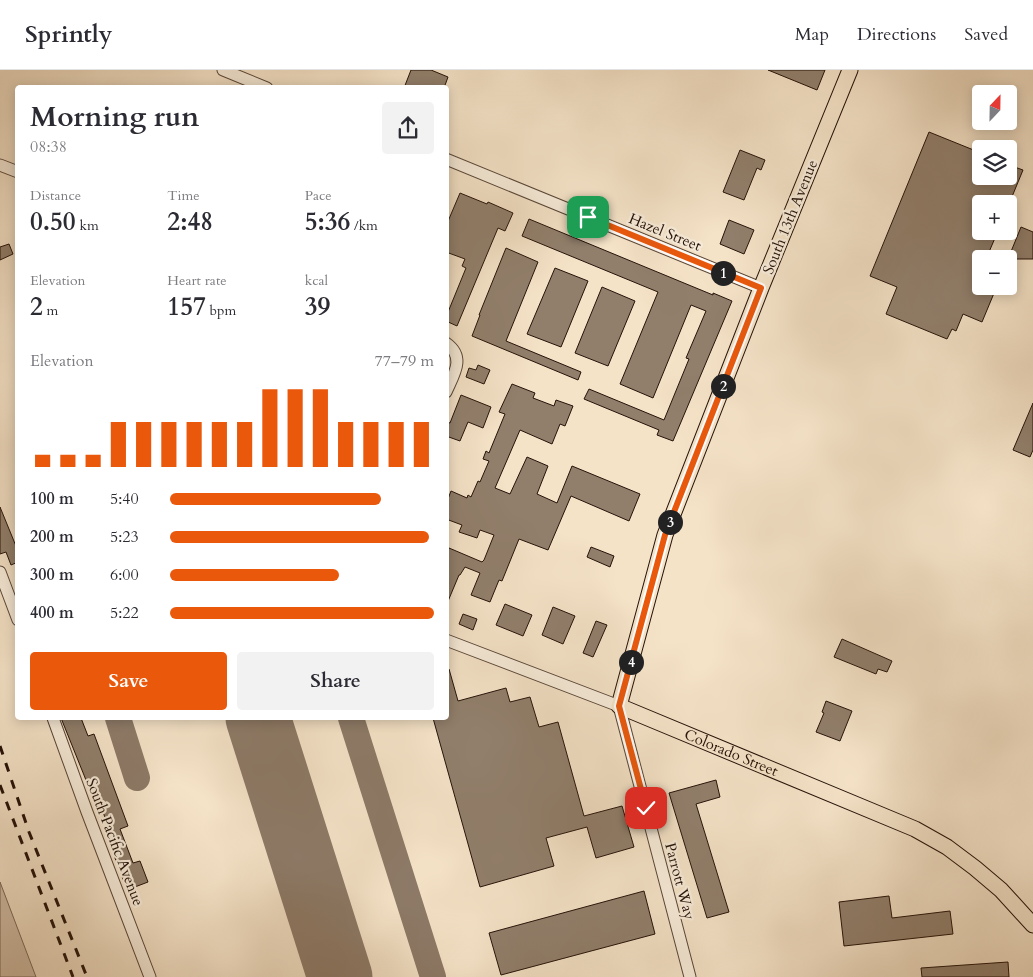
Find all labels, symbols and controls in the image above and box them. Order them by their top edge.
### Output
text: Sprintly [25,18,112,51]
text: Map [795,22,829,47]
text: Directions [857,22,936,47]
text: Saved [964,22,1008,47]
north arrow [972,85,1018,130]
map controls [972,85,1017,295]
text: Morning run [30,98,199,136]
button: share [382,102,434,154]
text: 08:38 [30,136,67,158]
button: layers [972,140,1017,185]
street label: South 13th Avenue [758,157,822,277]
text: Distance [30,186,81,205]
text: Time [167,186,200,205]
text: Pace [305,186,332,205]
button: + [972,195,1017,240]
pin [567,196,609,238]
icon: arrive [574,203,602,231]
text: 0.50 [30,205,76,239]
text: 2:48 [167,205,213,239]
text: 5:36 [305,205,350,239]
street label: Hazel Street [626,208,704,256]
text: km [76,216,99,235]
text: /km [350,216,378,235]
button: − [972,250,1017,295]
pin: 1 [710,260,736,286]
text: 1 [720,264,727,283]
text: Elevation [30,271,86,290]
text: Heart rate [167,271,227,290]
text: kcal [305,271,328,290]
text: 2 [30,290,43,324]
text: 157 [167,290,206,324]
text: 39 [305,290,330,324]
text: m [43,301,58,320]
text: bpm [206,301,236,320]
text: Elevation [30,350,94,372]
text: 77–79 m [375,350,434,372]
pin: 2 [710,374,736,398]
text: 2 [720,377,727,396]
text: 100 m [30,488,74,510]
text: 5:40 [110,488,139,510]
pin: 3 [658,510,682,534]
text: 3 [667,513,674,532]
text: 200 m [30,526,74,548]
text: 5:23 [110,526,139,548]
text: 300 m [30,564,74,586]
text: 6:00 [110,564,139,586]
text: 400 m [30,602,74,624]
text: 5:22 [110,602,139,624]
pin: 4 [618,650,644,674]
button: Save [30,652,227,710]
button: Share [237,652,434,710]
text: 4 [628,653,635,672]
street label: Colorado Street [681,724,781,781]
street label: South Pacific Avenue [81,775,149,909]
pin [625,787,667,829]
icon: check [632,794,660,822]
street label: Parrott Way [660,840,700,922]

